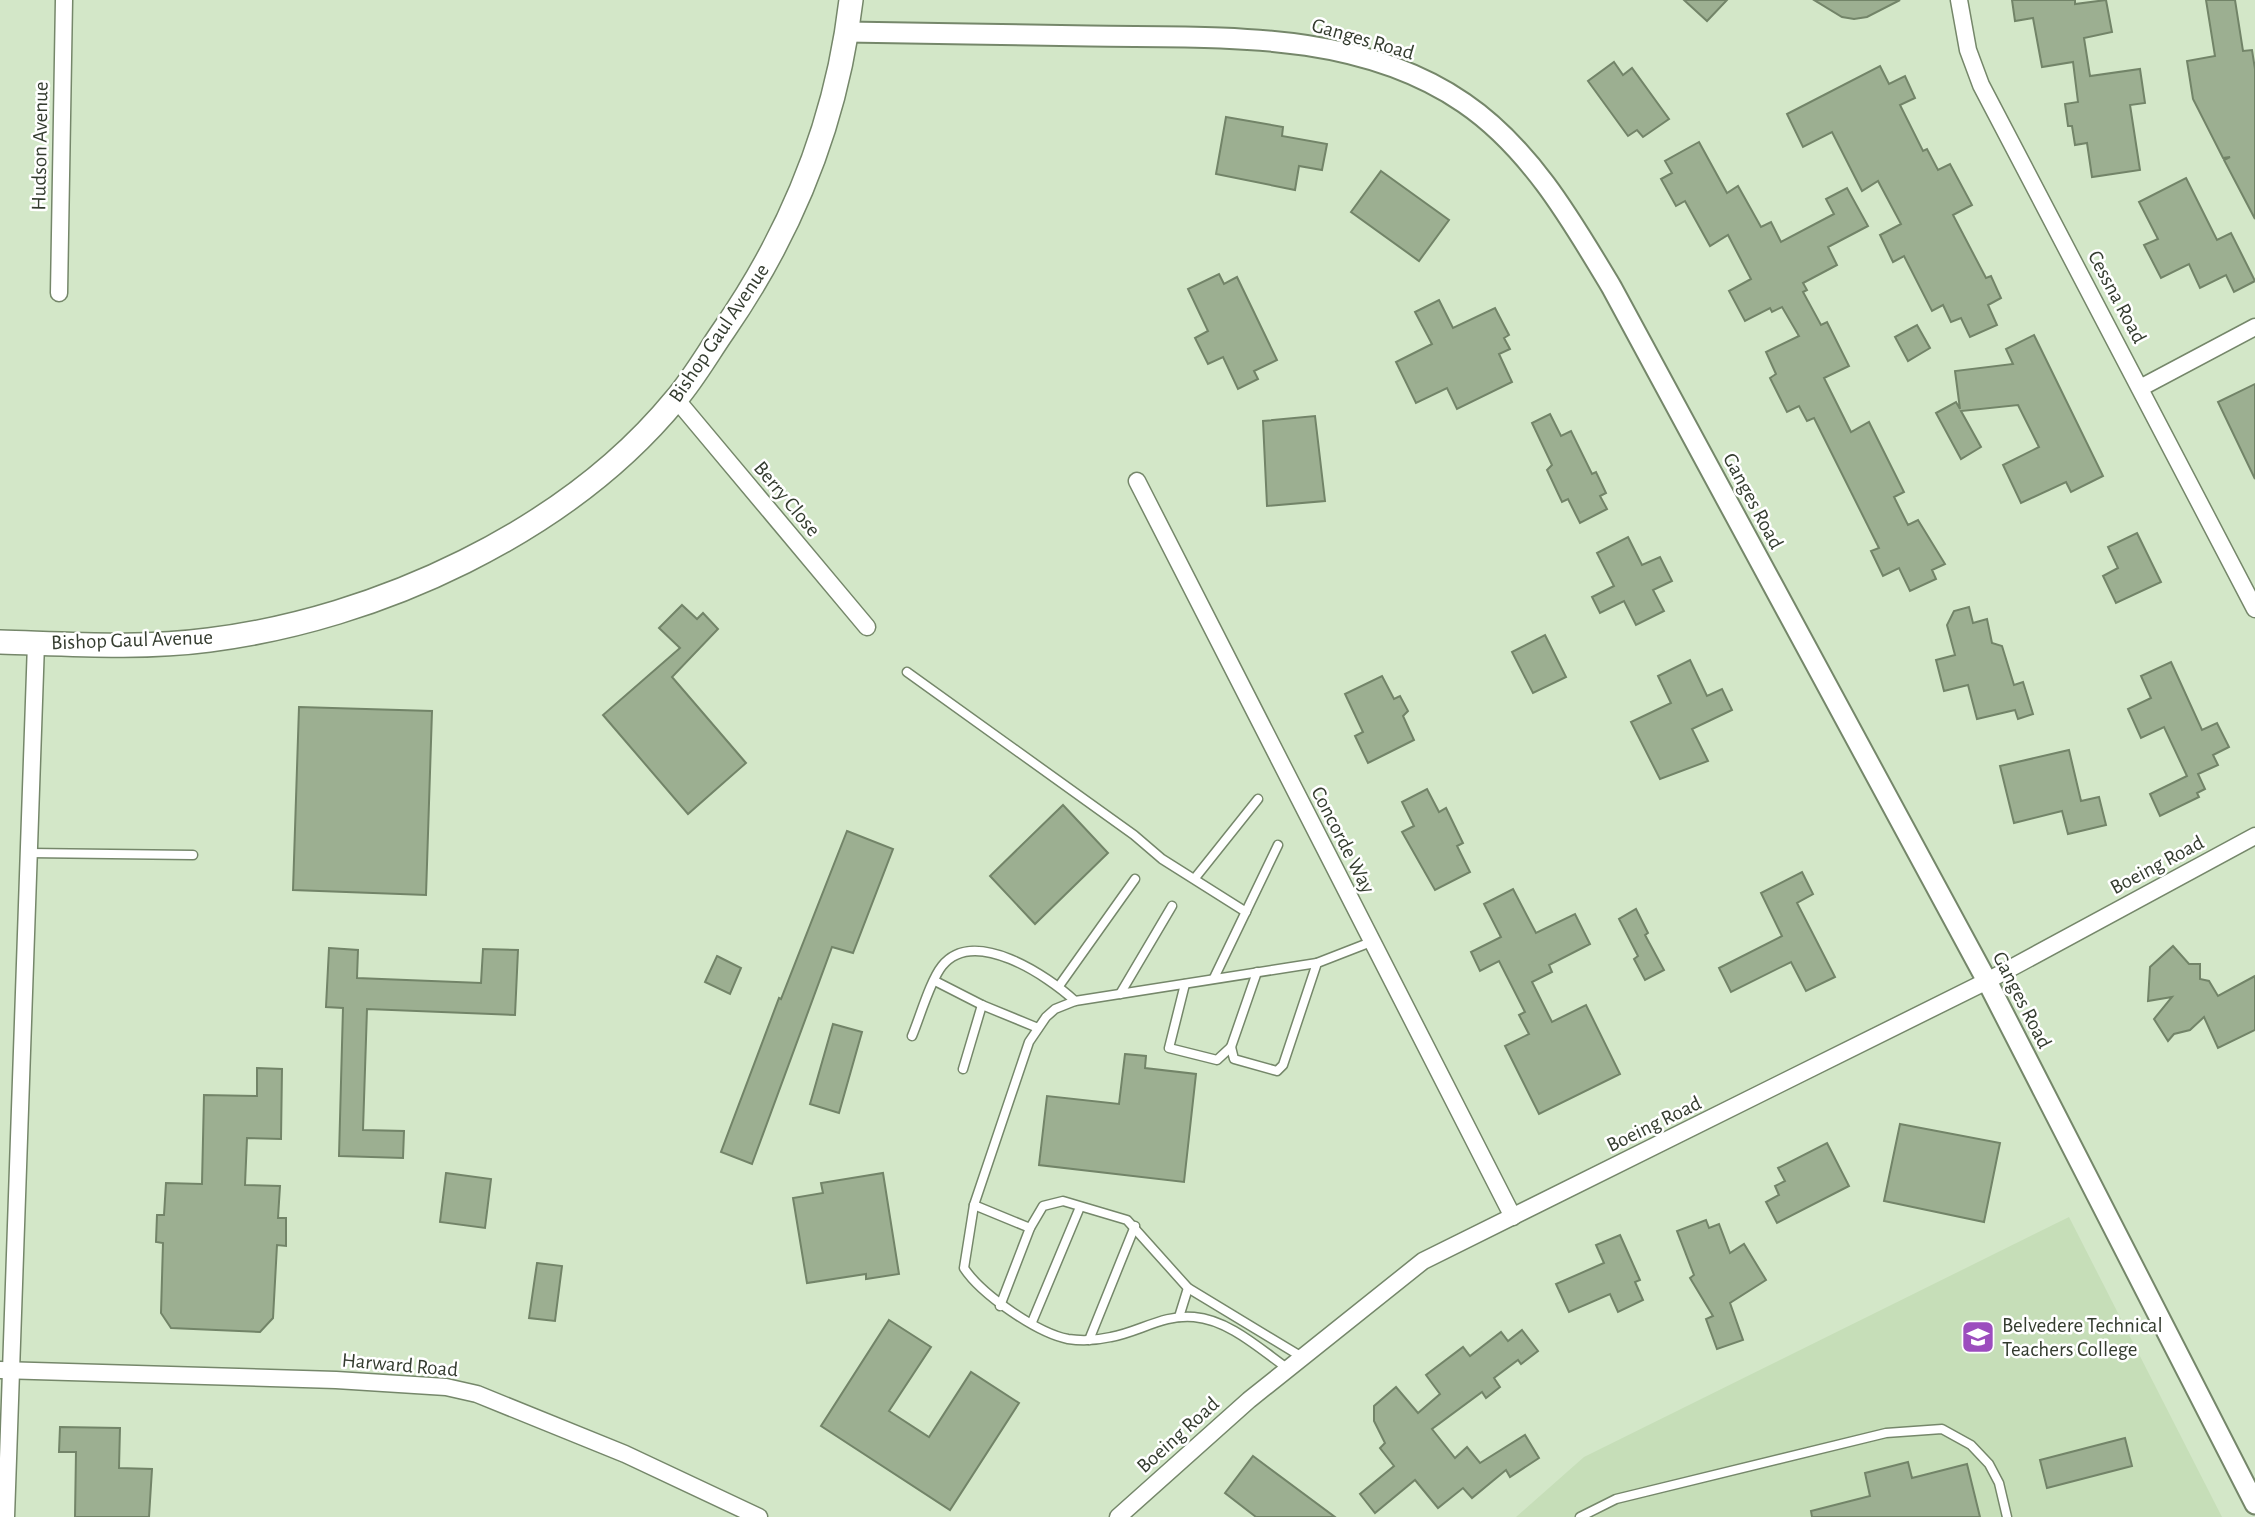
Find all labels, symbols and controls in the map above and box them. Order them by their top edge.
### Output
street label: Ganges Road [1309,14,1417,64]
street label: Hudson Avenue [28,81,52,211]
street label: Cessna Road [2084,247,2150,347]
street label: Bishop Gaul Avenue [665,260,773,406]
street label: Ganges Road [1719,449,1787,553]
street label: Berry Close [750,457,824,541]
street label: Bishop Gaul Avenue [51,627,213,653]
street label: Concorde Way [1307,783,1379,897]
street label: Boeing Road [2107,832,2207,898]
street label: Ganges Road [1989,948,2055,1052]
street label: Boeing Road [1603,1092,1705,1156]
place label: Belvedere Technical Teachers College [2002,1315,2163,1360]
school or university icon: Belvedere Technical Teachers College [1959,1318,1997,1356]
street label: Harward Road [341,1349,459,1381]
street label: Boeing Road [1133,1393,1223,1477]

